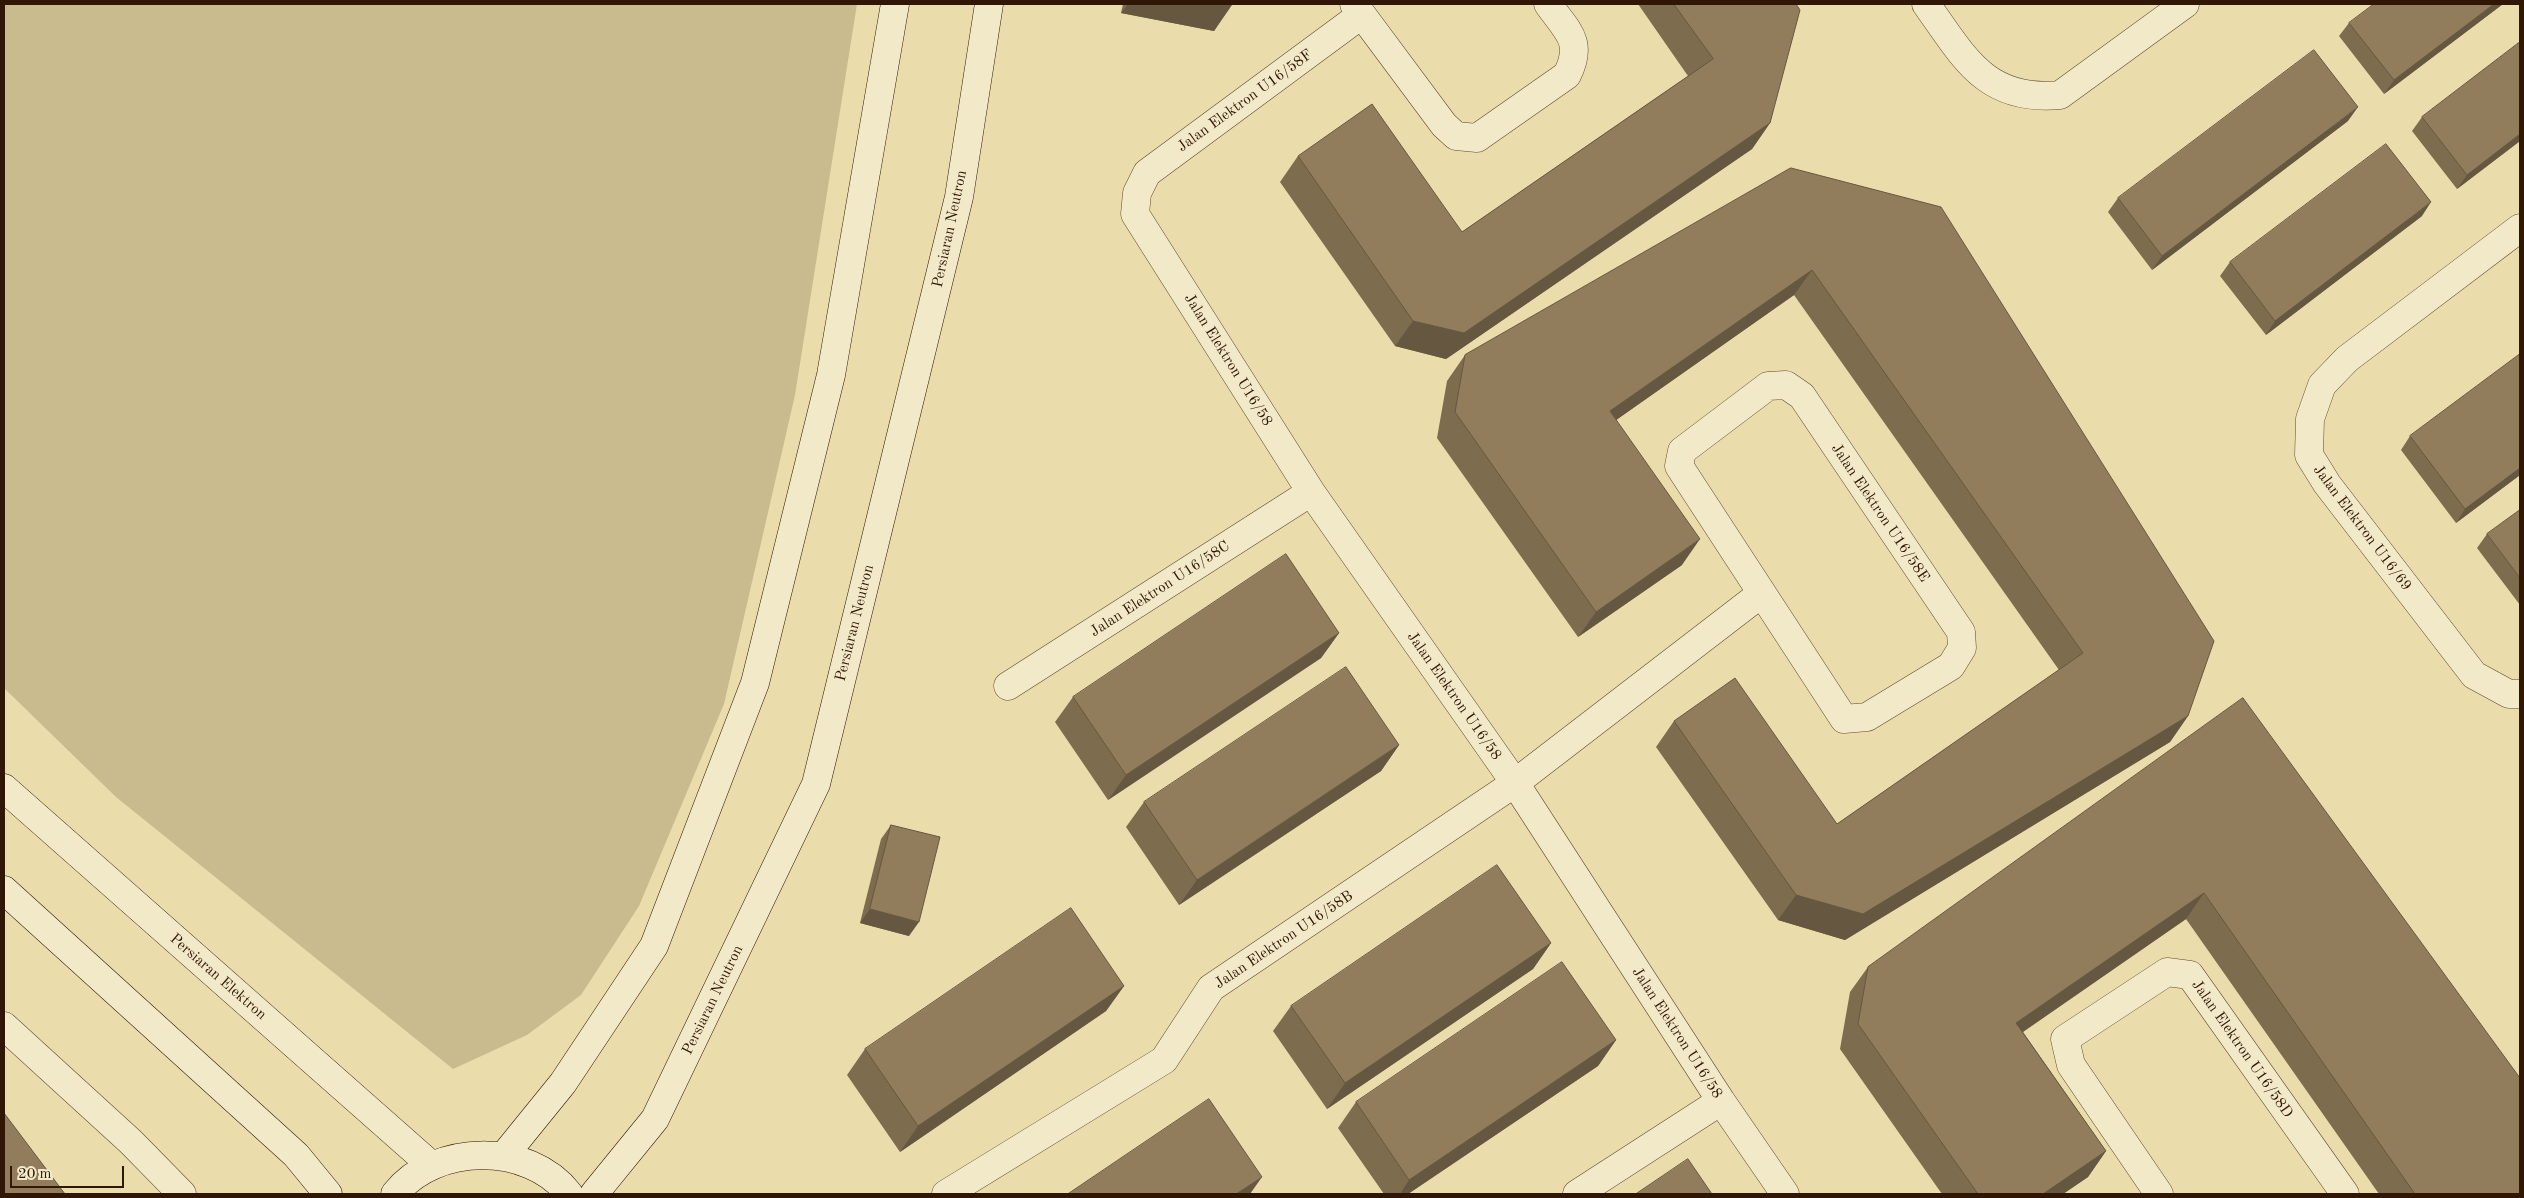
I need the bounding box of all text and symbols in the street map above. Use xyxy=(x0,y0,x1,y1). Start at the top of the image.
street label: Jalan Elektron U16/58F xyxy=(1174,46,1316,156)
street label: Persiaran Neutron xyxy=(929,169,971,289)
street label: Jalan Elektron U16/58 xyxy=(1180,290,1276,430)
street label: Jalan Elektron U16/58E xyxy=(1827,440,1933,586)
street label: Jalan Elektron U16/69 xyxy=(2309,462,2415,594)
street label: Jalan Elektron U16/58C xyxy=(1087,537,1233,641)
street label: Persiaran Neutron xyxy=(832,563,878,683)
street label: Jalan Elektron U16/58 xyxy=(1403,628,1505,764)
street label: Jalan Elektron U16/58B xyxy=(1211,887,1357,993)
street label: Persiaran Elektron xyxy=(166,930,270,1024)
street label: Persiaran Neutron xyxy=(679,942,747,1058)
street label: Jalan Elektron U16/58 xyxy=(1628,964,1726,1102)
street label: Jalan Elektron U16/58D xyxy=(2187,976,2297,1122)
scale bar xyxy=(12,1156,126,1188)
text: 20 m xyxy=(18,1167,52,1182)

